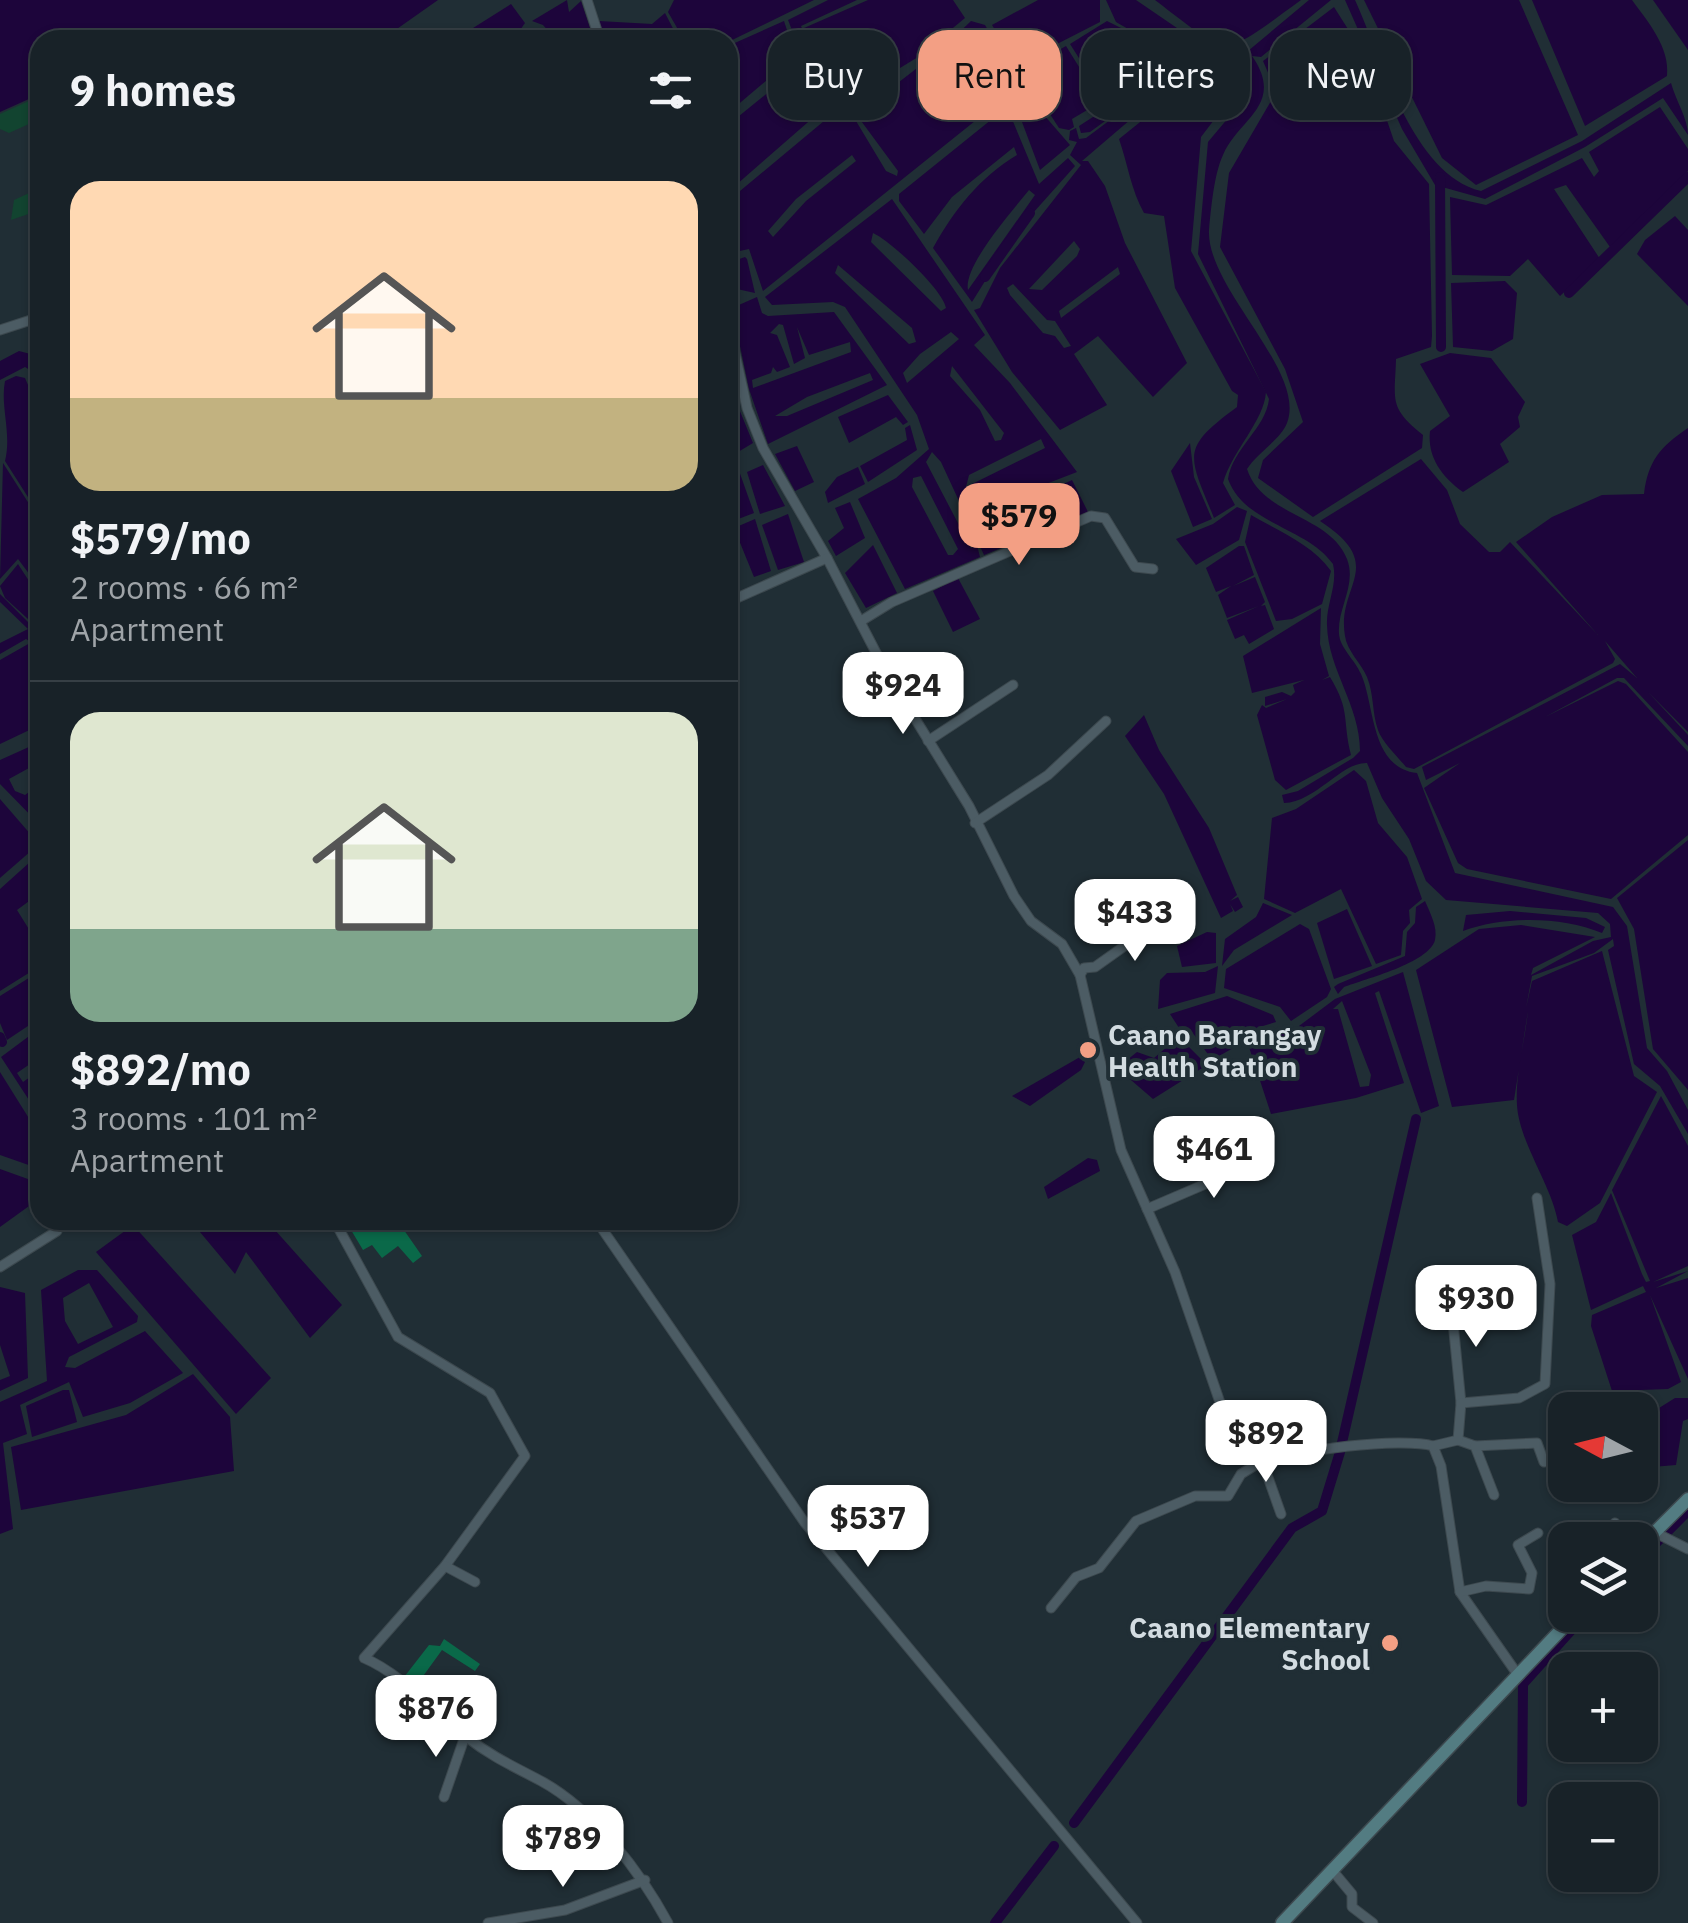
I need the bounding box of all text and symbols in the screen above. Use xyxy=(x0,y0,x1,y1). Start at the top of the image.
chip: Buy xyxy=(768,30,898,120)
chip: Rent xyxy=(918,30,1061,120)
chip: Filters xyxy=(1081,30,1250,120)
chip: New xyxy=(1270,30,1411,120)
text: 9 homes xyxy=(70,63,236,118)
icon: filters xyxy=(643,63,698,118)
icon: home xyxy=(294,246,474,426)
pin: $579 xyxy=(960,483,1078,568)
text: $579 xyxy=(981,494,1057,536)
text: $579/mo xyxy=(70,511,251,566)
text: 2 rooms · 66 m² xyxy=(70,566,298,608)
text: Apartment xyxy=(70,608,224,650)
pin: $924 xyxy=(844,652,962,737)
text: $924 xyxy=(865,663,941,705)
icon: home xyxy=(294,777,474,957)
pin: $433 xyxy=(1076,879,1194,964)
text: $433 xyxy=(1097,890,1173,932)
place label: Caano Barangay Health Station xyxy=(1108,1016,1321,1085)
marker: Caano Barangay Health Station xyxy=(1077,1039,1099,1061)
text: $892/mo xyxy=(70,1042,251,1097)
text: 3 rooms · 101 m² xyxy=(70,1097,317,1139)
pin: $461 xyxy=(1155,1116,1273,1201)
text: $461 xyxy=(1176,1127,1252,1169)
text: Apartment xyxy=(70,1139,224,1181)
pin: $930 xyxy=(1417,1265,1535,1350)
text: $930 xyxy=(1438,1276,1514,1318)
north arrow xyxy=(1548,1392,1658,1502)
map controls xyxy=(1548,1392,1658,1892)
pin: $892 xyxy=(1207,1400,1325,1485)
text: $892 xyxy=(1228,1411,1304,1453)
pin: $537 xyxy=(809,1485,927,1570)
text: $537 xyxy=(830,1496,906,1538)
button: layers xyxy=(1548,1522,1658,1632)
place label: Caano Elementary School xyxy=(1129,1609,1370,1678)
marker: Caano Elementary School xyxy=(1379,1632,1401,1654)
button: + xyxy=(1548,1652,1658,1762)
pin: $876 xyxy=(377,1675,495,1760)
text: $876 xyxy=(398,1686,474,1728)
button: − xyxy=(1548,1782,1658,1892)
pin: $789 xyxy=(504,1805,622,1890)
text: $789 xyxy=(525,1816,601,1858)

